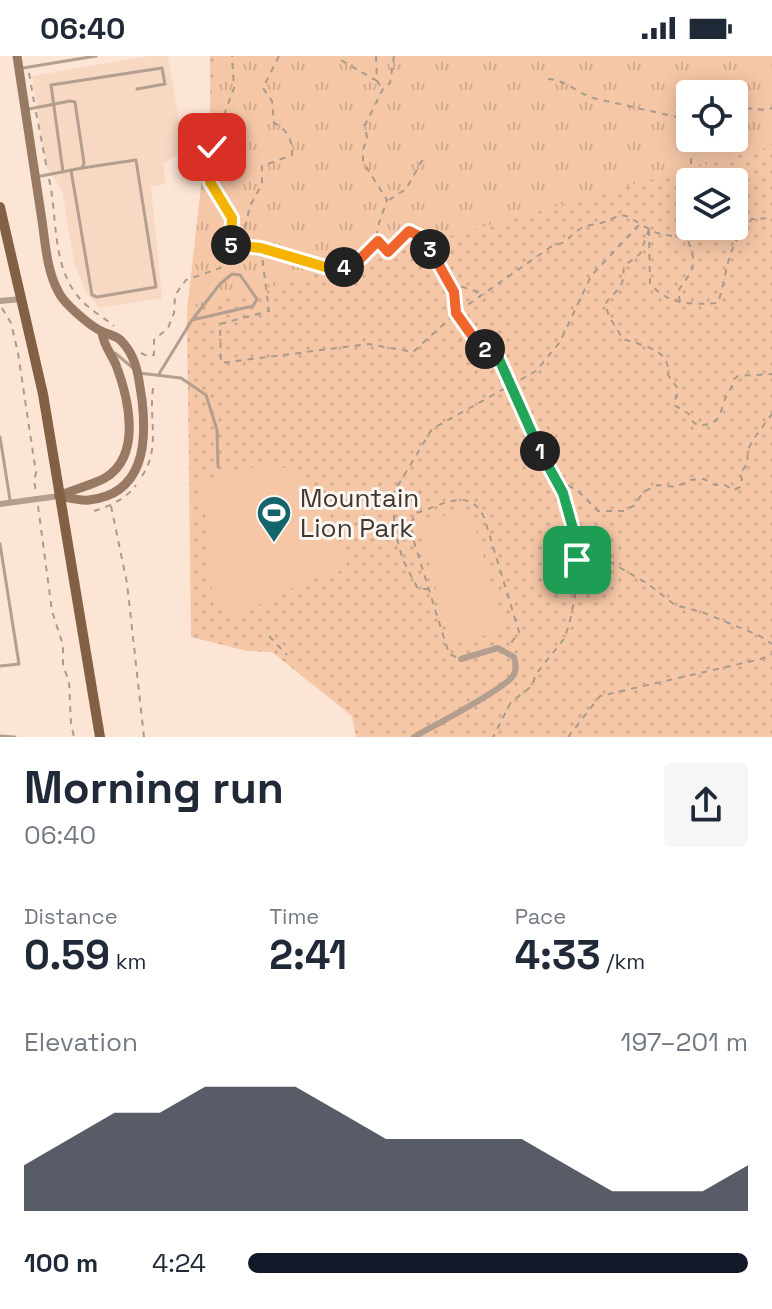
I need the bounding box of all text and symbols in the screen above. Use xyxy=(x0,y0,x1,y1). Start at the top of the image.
text: 06:40 xyxy=(40,9,125,48)
map controls xyxy=(676,80,748,240)
button: locate xyxy=(676,80,748,152)
pin xyxy=(178,113,246,181)
icon: check xyxy=(190,125,234,169)
button: layers xyxy=(676,168,748,240)
pin: 5 xyxy=(211,225,251,265)
pin: 3 xyxy=(410,229,450,269)
text: 5 xyxy=(224,231,238,259)
text: 3 xyxy=(423,235,437,263)
pin: 4 xyxy=(324,247,364,287)
text: 4 xyxy=(337,253,351,281)
pin: 2 xyxy=(465,329,505,369)
text: 2 xyxy=(478,335,492,363)
pin: 1 xyxy=(520,431,560,471)
text: 1 xyxy=(535,437,545,465)
place label: Mountain Lion Park xyxy=(300,481,419,545)
sports icon: Mountain Lion Park xyxy=(255,494,293,544)
pin xyxy=(543,526,611,594)
icon: arrive xyxy=(555,538,599,582)
text: Morning run xyxy=(24,760,284,816)
button: share xyxy=(664,763,748,847)
text: 06:40 xyxy=(24,818,96,852)
text: Distance xyxy=(24,902,118,930)
text: Time xyxy=(269,902,319,930)
text: Pace xyxy=(515,902,566,930)
text: 0.59 xyxy=(24,930,110,981)
text: 2:41 xyxy=(269,930,347,981)
text: 4:33 xyxy=(515,930,601,981)
text: km xyxy=(110,947,147,975)
text: /km xyxy=(601,947,645,975)
text: Elevation xyxy=(24,1025,138,1059)
text: 197–201 m xyxy=(621,1025,748,1059)
text: 100 m xyxy=(24,1246,98,1280)
text: 4:24 xyxy=(152,1246,206,1280)

